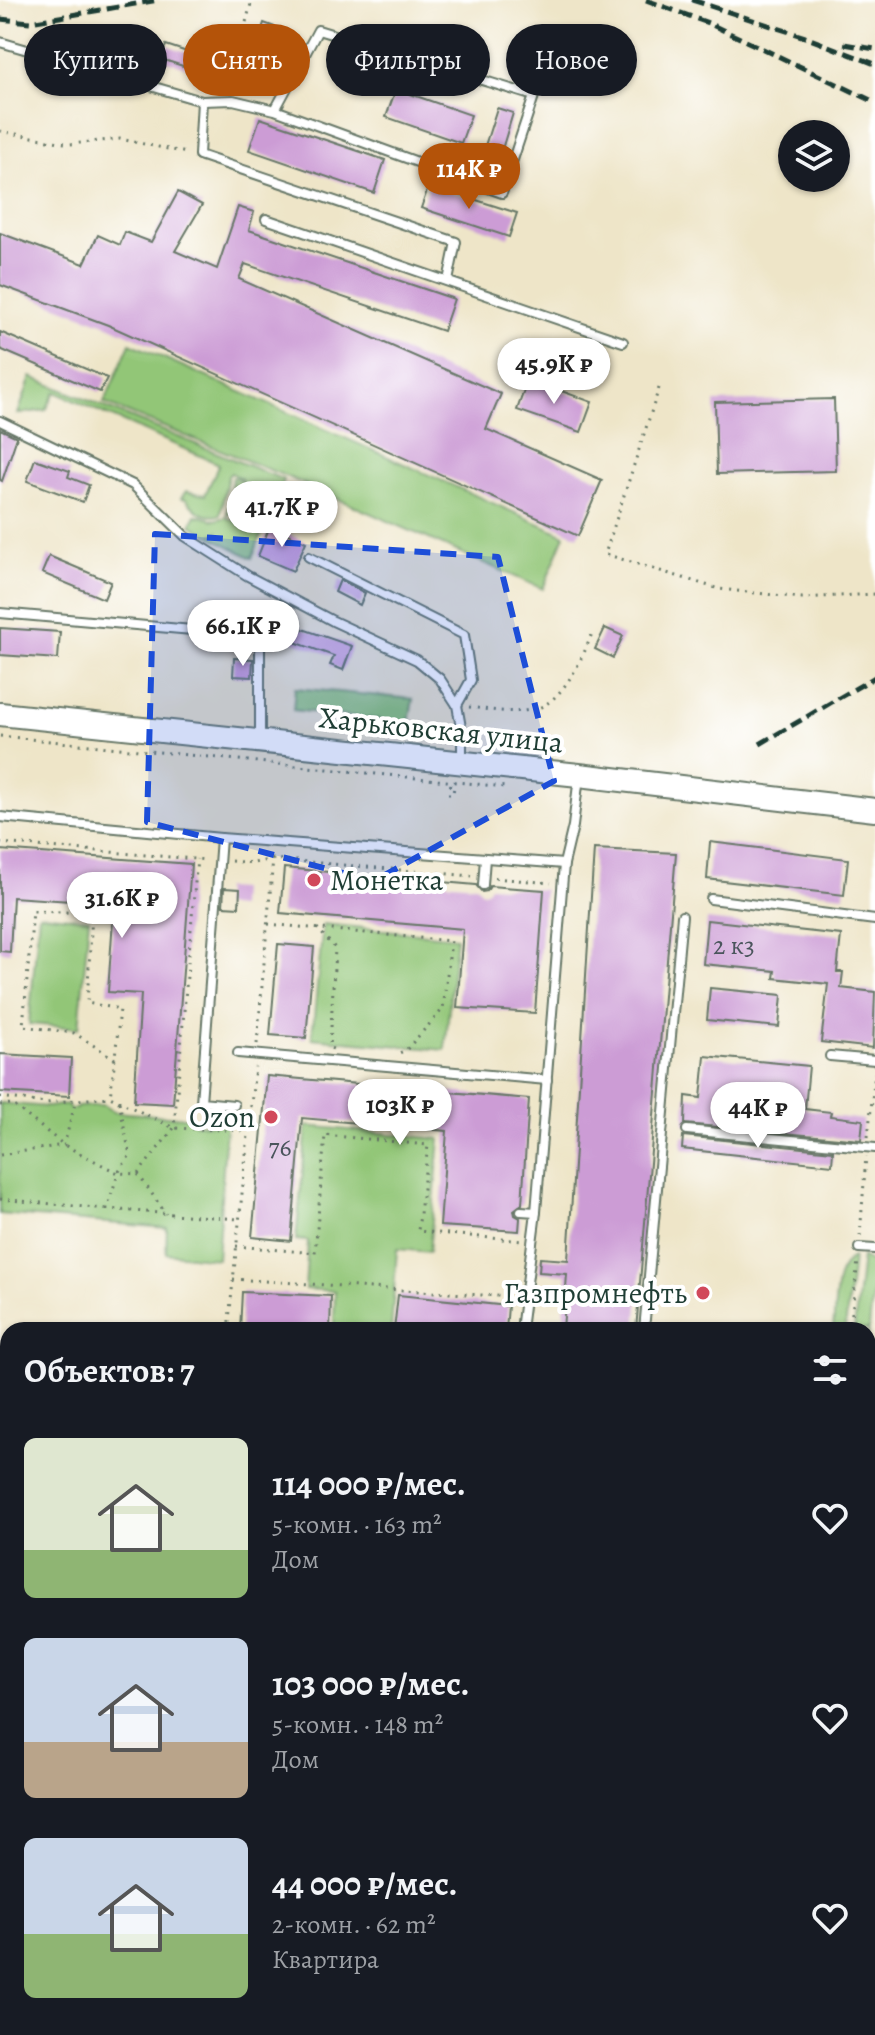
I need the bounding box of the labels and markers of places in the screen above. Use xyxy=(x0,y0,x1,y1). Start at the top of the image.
pin: 114K ₽ xyxy=(404,143,534,211)
pin: 45.9K ₽ xyxy=(480,338,628,406)
pin: 41.7K ₽ xyxy=(208,481,356,549)
pin: 66.1K ₽ xyxy=(169,600,317,668)
place label: Монетка xyxy=(330,860,443,900)
marker: Монетка xyxy=(305,871,323,889)
pin: 31.6K ₽ xyxy=(48,872,196,940)
pin: 103K ₽ xyxy=(335,1079,465,1147)
pin: 44K ₽ xyxy=(702,1082,814,1150)
place label: Ozon xyxy=(189,1097,255,1137)
marker: Ozon xyxy=(262,1108,280,1126)
place label: Газпромнефть xyxy=(503,1273,687,1313)
marker: Газпромнефть xyxy=(694,1284,712,1302)

